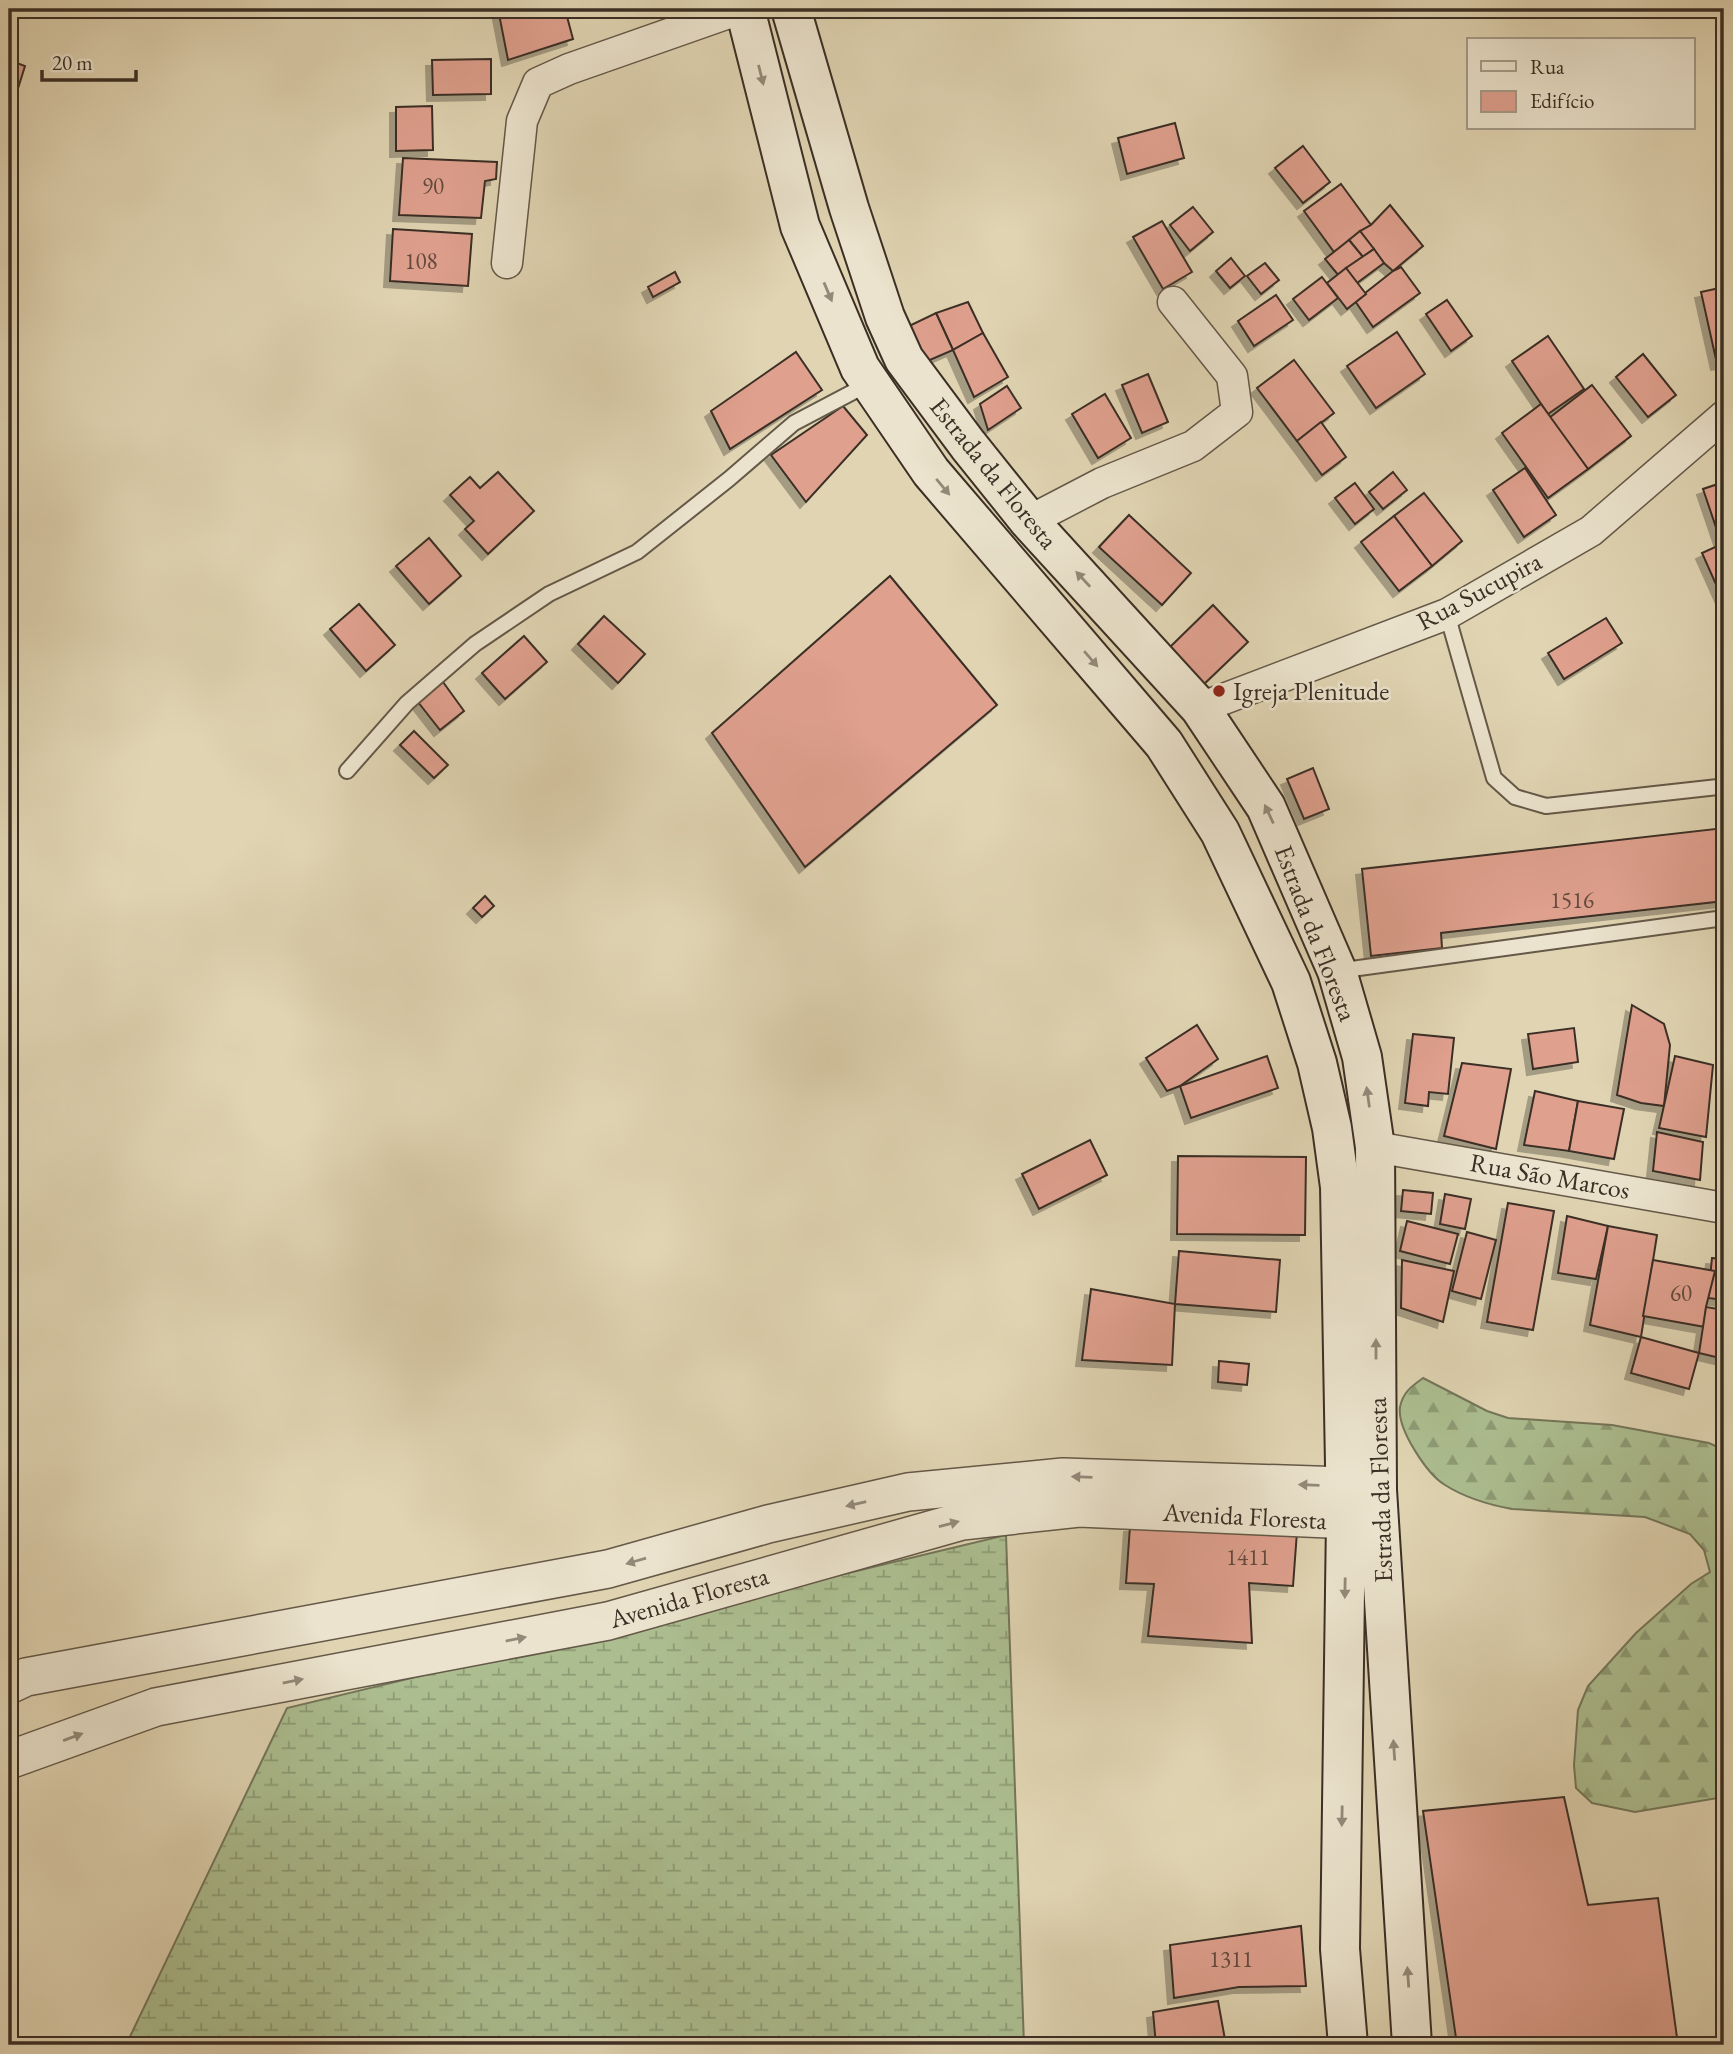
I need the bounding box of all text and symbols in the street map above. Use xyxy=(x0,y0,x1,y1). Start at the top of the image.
scale bar xyxy=(42,38,136,82)
legend xyxy=(1467,38,1694,130)
text: 20 m xyxy=(52,49,93,76)
text: Rua xyxy=(1530,53,1565,80)
one-way arrow xyxy=(756,64,767,86)
text: Edifício xyxy=(1530,87,1594,114)
house number: 90 xyxy=(422,171,444,201)
house number: 108 xyxy=(404,246,438,276)
one-way arrow xyxy=(822,282,834,302)
street label: Estrada da Floresta xyxy=(922,390,1066,556)
one-way arrow xyxy=(935,478,950,495)
street label: Rua Sucupira xyxy=(1411,544,1548,638)
one-way arrow xyxy=(1075,570,1091,588)
one-way arrow xyxy=(1083,650,1099,667)
place label: Igreja Plenitude xyxy=(1233,674,1389,708)
marker: Igreja Plenitude xyxy=(1211,683,1227,699)
one-way arrow xyxy=(1263,804,1275,824)
street label: Estrada da Floresta xyxy=(1267,840,1365,1026)
house number: 1516 xyxy=(1550,885,1594,915)
one-way arrow xyxy=(1362,1086,1373,1108)
street label: Rua São Marcos xyxy=(1467,1145,1633,1207)
house number: 60 xyxy=(1670,1278,1692,1308)
one-way arrow xyxy=(1370,1337,1382,1359)
street label: Estrada da Floresta xyxy=(1360,1396,1400,1584)
one-way arrow xyxy=(1071,1472,1093,1483)
one-way arrow xyxy=(1298,1480,1320,1491)
street label: Avenida Floresta xyxy=(1161,1495,1328,1537)
one-way arrow xyxy=(845,1499,867,1510)
one-way arrow xyxy=(939,1519,960,1529)
house number: 1411 xyxy=(1226,1542,1270,1572)
one-way arrow xyxy=(626,1557,647,1567)
street label: Avenida Floresta xyxy=(604,1558,773,1636)
one-way arrow xyxy=(1340,1578,1351,1600)
one-way arrow xyxy=(505,1633,527,1644)
one-way arrow xyxy=(282,1676,304,1687)
one-way arrow xyxy=(63,1731,84,1742)
one-way arrow xyxy=(1388,1739,1399,1761)
one-way arrow xyxy=(1336,1805,1348,1827)
house number: 1311 xyxy=(1209,1944,1253,1974)
one-way arrow xyxy=(1402,1966,1413,1988)

